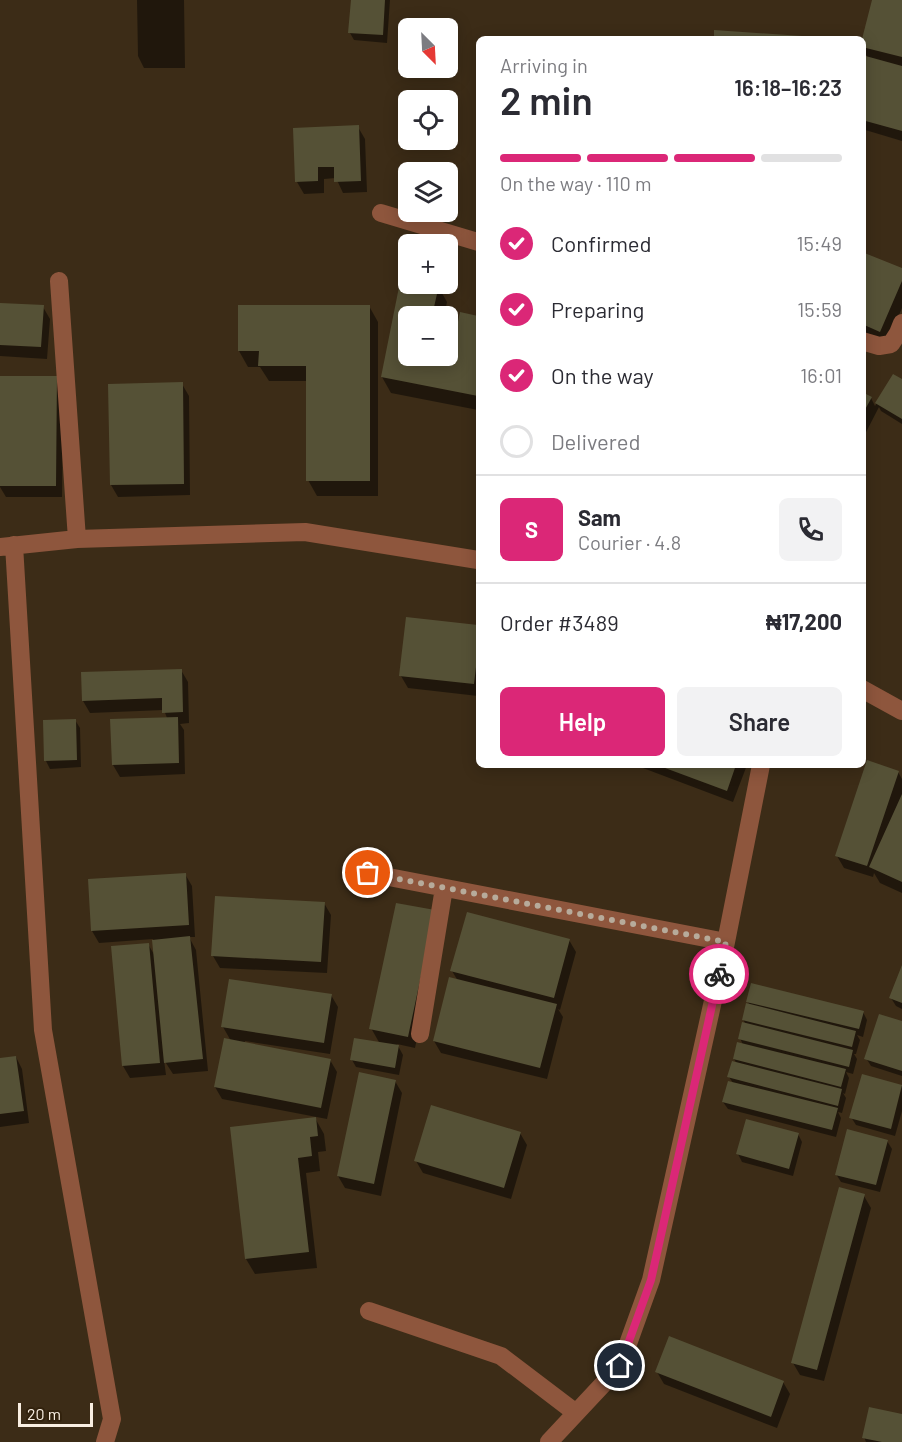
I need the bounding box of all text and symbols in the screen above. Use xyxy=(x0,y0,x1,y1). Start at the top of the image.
north arrow xyxy=(398,18,458,78)
map controls xyxy=(398,18,458,366)
text: Arriving in xyxy=(500,53,588,77)
text: 16:18–16:23 xyxy=(734,74,842,100)
text: 2 min xyxy=(500,76,593,123)
button: locate xyxy=(398,90,458,150)
button: layers xyxy=(398,162,458,222)
text: On the way · 110 m xyxy=(500,171,651,195)
icon: check xyxy=(500,227,533,260)
text: Confirmed xyxy=(551,230,651,256)
text: 15:49 xyxy=(797,231,842,255)
button: + xyxy=(398,234,458,294)
icon: check xyxy=(500,293,533,326)
text: Preparing xyxy=(551,296,644,322)
text: 15:59 xyxy=(797,297,842,321)
button: − xyxy=(398,306,458,366)
icon: check xyxy=(500,359,533,392)
text: On the way xyxy=(551,362,654,388)
text: 16:01 xyxy=(800,363,842,387)
text: Delivered xyxy=(551,428,640,454)
button: phone xyxy=(779,498,842,561)
text: Sam xyxy=(578,504,621,530)
text: S xyxy=(525,516,538,542)
text: Courier · 4.8 xyxy=(578,530,681,554)
text: ₦17,200 xyxy=(766,608,842,634)
text: Order #3489 xyxy=(500,609,619,635)
button: Help xyxy=(500,687,665,756)
button: Share xyxy=(677,687,842,756)
pin xyxy=(342,847,393,898)
icon: bag xyxy=(351,856,384,889)
courier xyxy=(689,944,749,1004)
icon: bike xyxy=(703,958,736,991)
pin xyxy=(594,1340,645,1391)
icon: home xyxy=(603,1349,636,1382)
scale bar xyxy=(18,1400,93,1428)
text: 20 m xyxy=(27,1404,61,1423)

